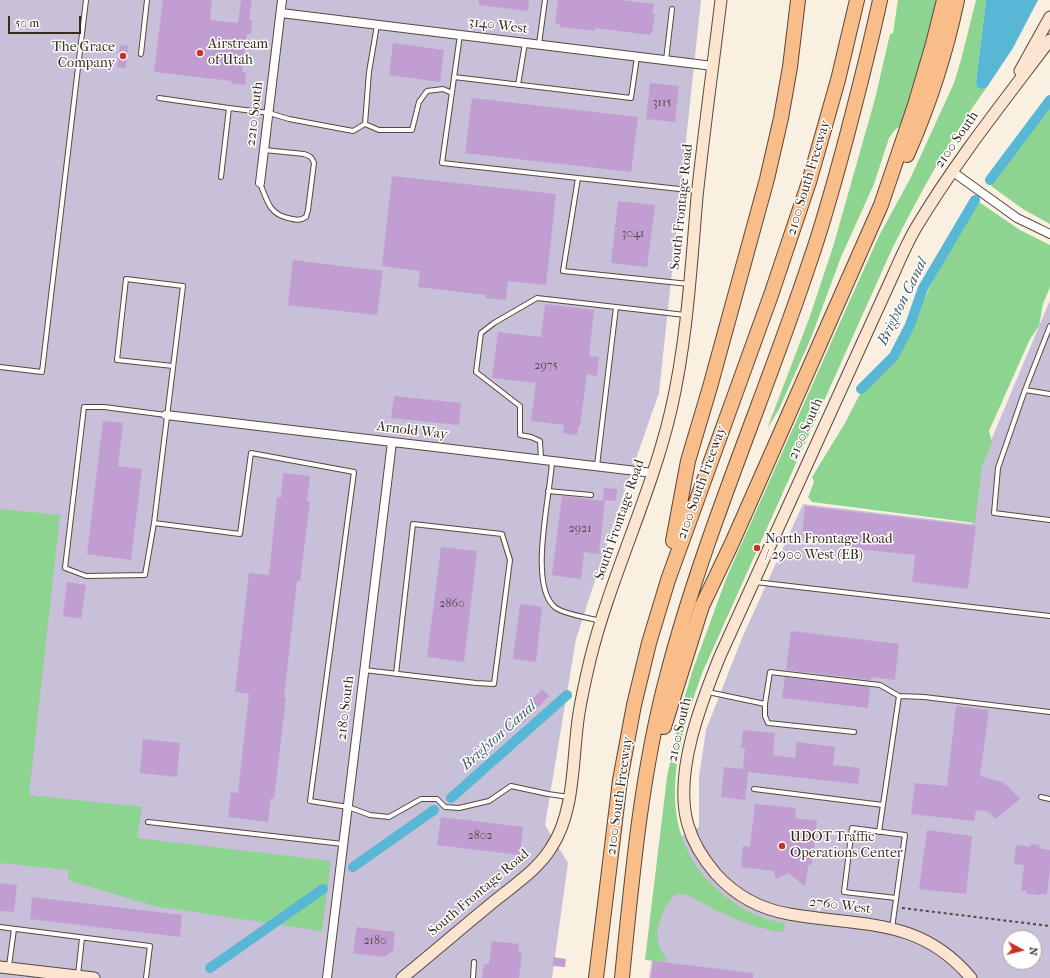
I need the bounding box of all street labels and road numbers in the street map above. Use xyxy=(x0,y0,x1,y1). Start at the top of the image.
street label: 3140 West xyxy=(467,14,529,38)
street label: 2210 South xyxy=(243,81,267,147)
street label: 2100 South xyxy=(931,108,983,172)
street label: 2100 South Freeway xyxy=(783,118,835,238)
street label: South Frontage Road xyxy=(667,143,697,271)
street label: 2100 South xyxy=(785,396,827,462)
street label: Arnold Way xyxy=(376,418,448,444)
street label: 2100 South Freeway xyxy=(674,424,730,542)
street label: South Frontage Road xyxy=(591,458,649,582)
street label: 2180 South xyxy=(334,675,358,741)
street label: 2100 South xyxy=(664,696,696,764)
street label: 2100 South Freeway xyxy=(603,736,637,856)
street label: South Frontage Road xyxy=(425,846,533,940)
street label: 2760 West xyxy=(808,894,872,918)

